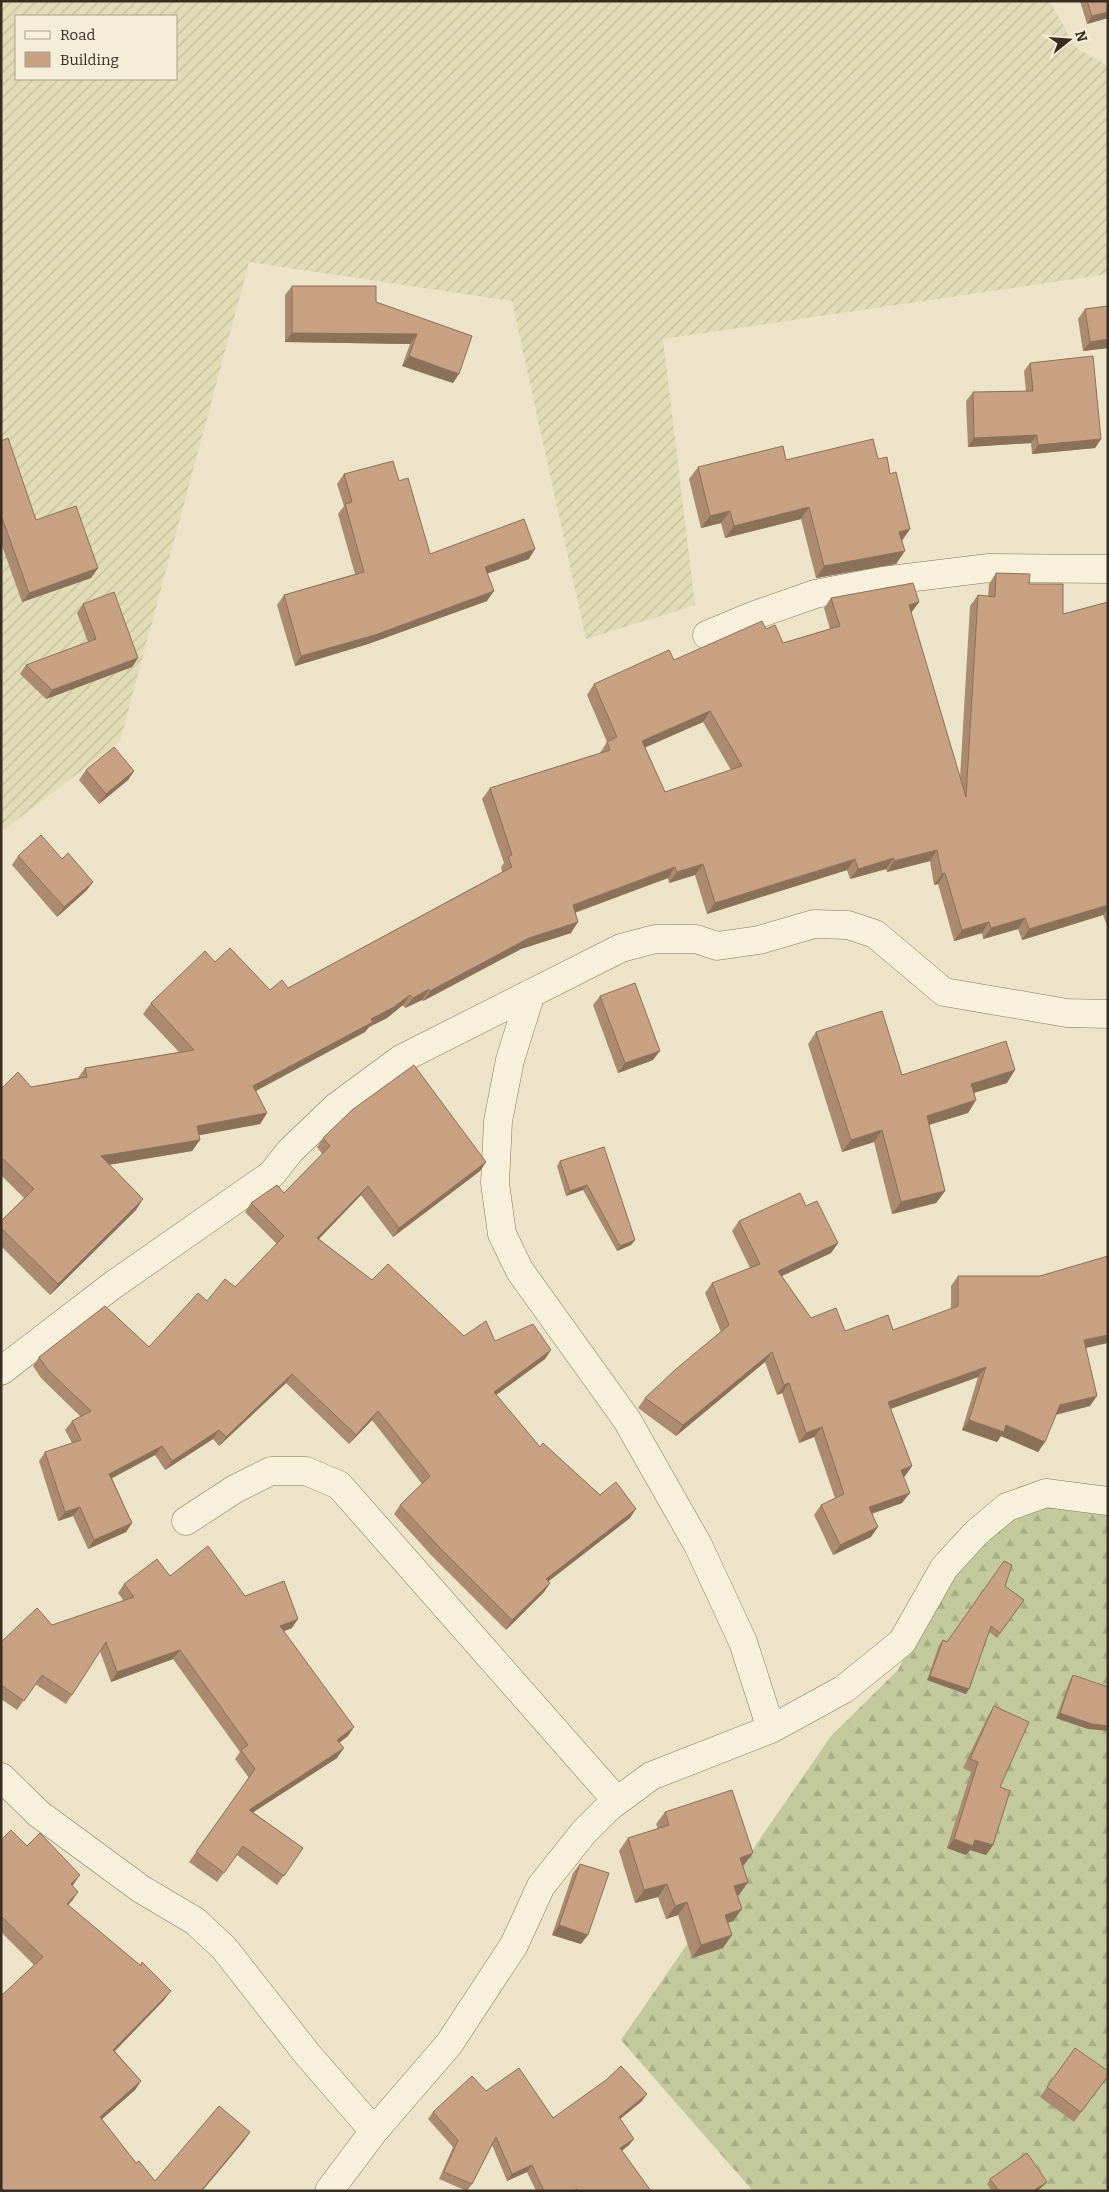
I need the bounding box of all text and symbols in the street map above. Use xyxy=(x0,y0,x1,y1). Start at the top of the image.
legend xyxy=(15,15,178,80)
north arrow xyxy=(1044,15,1094,65)
text: Road xyxy=(60,26,95,44)
text: N xyxy=(1071,29,1091,44)
text: Building xyxy=(60,51,119,69)

